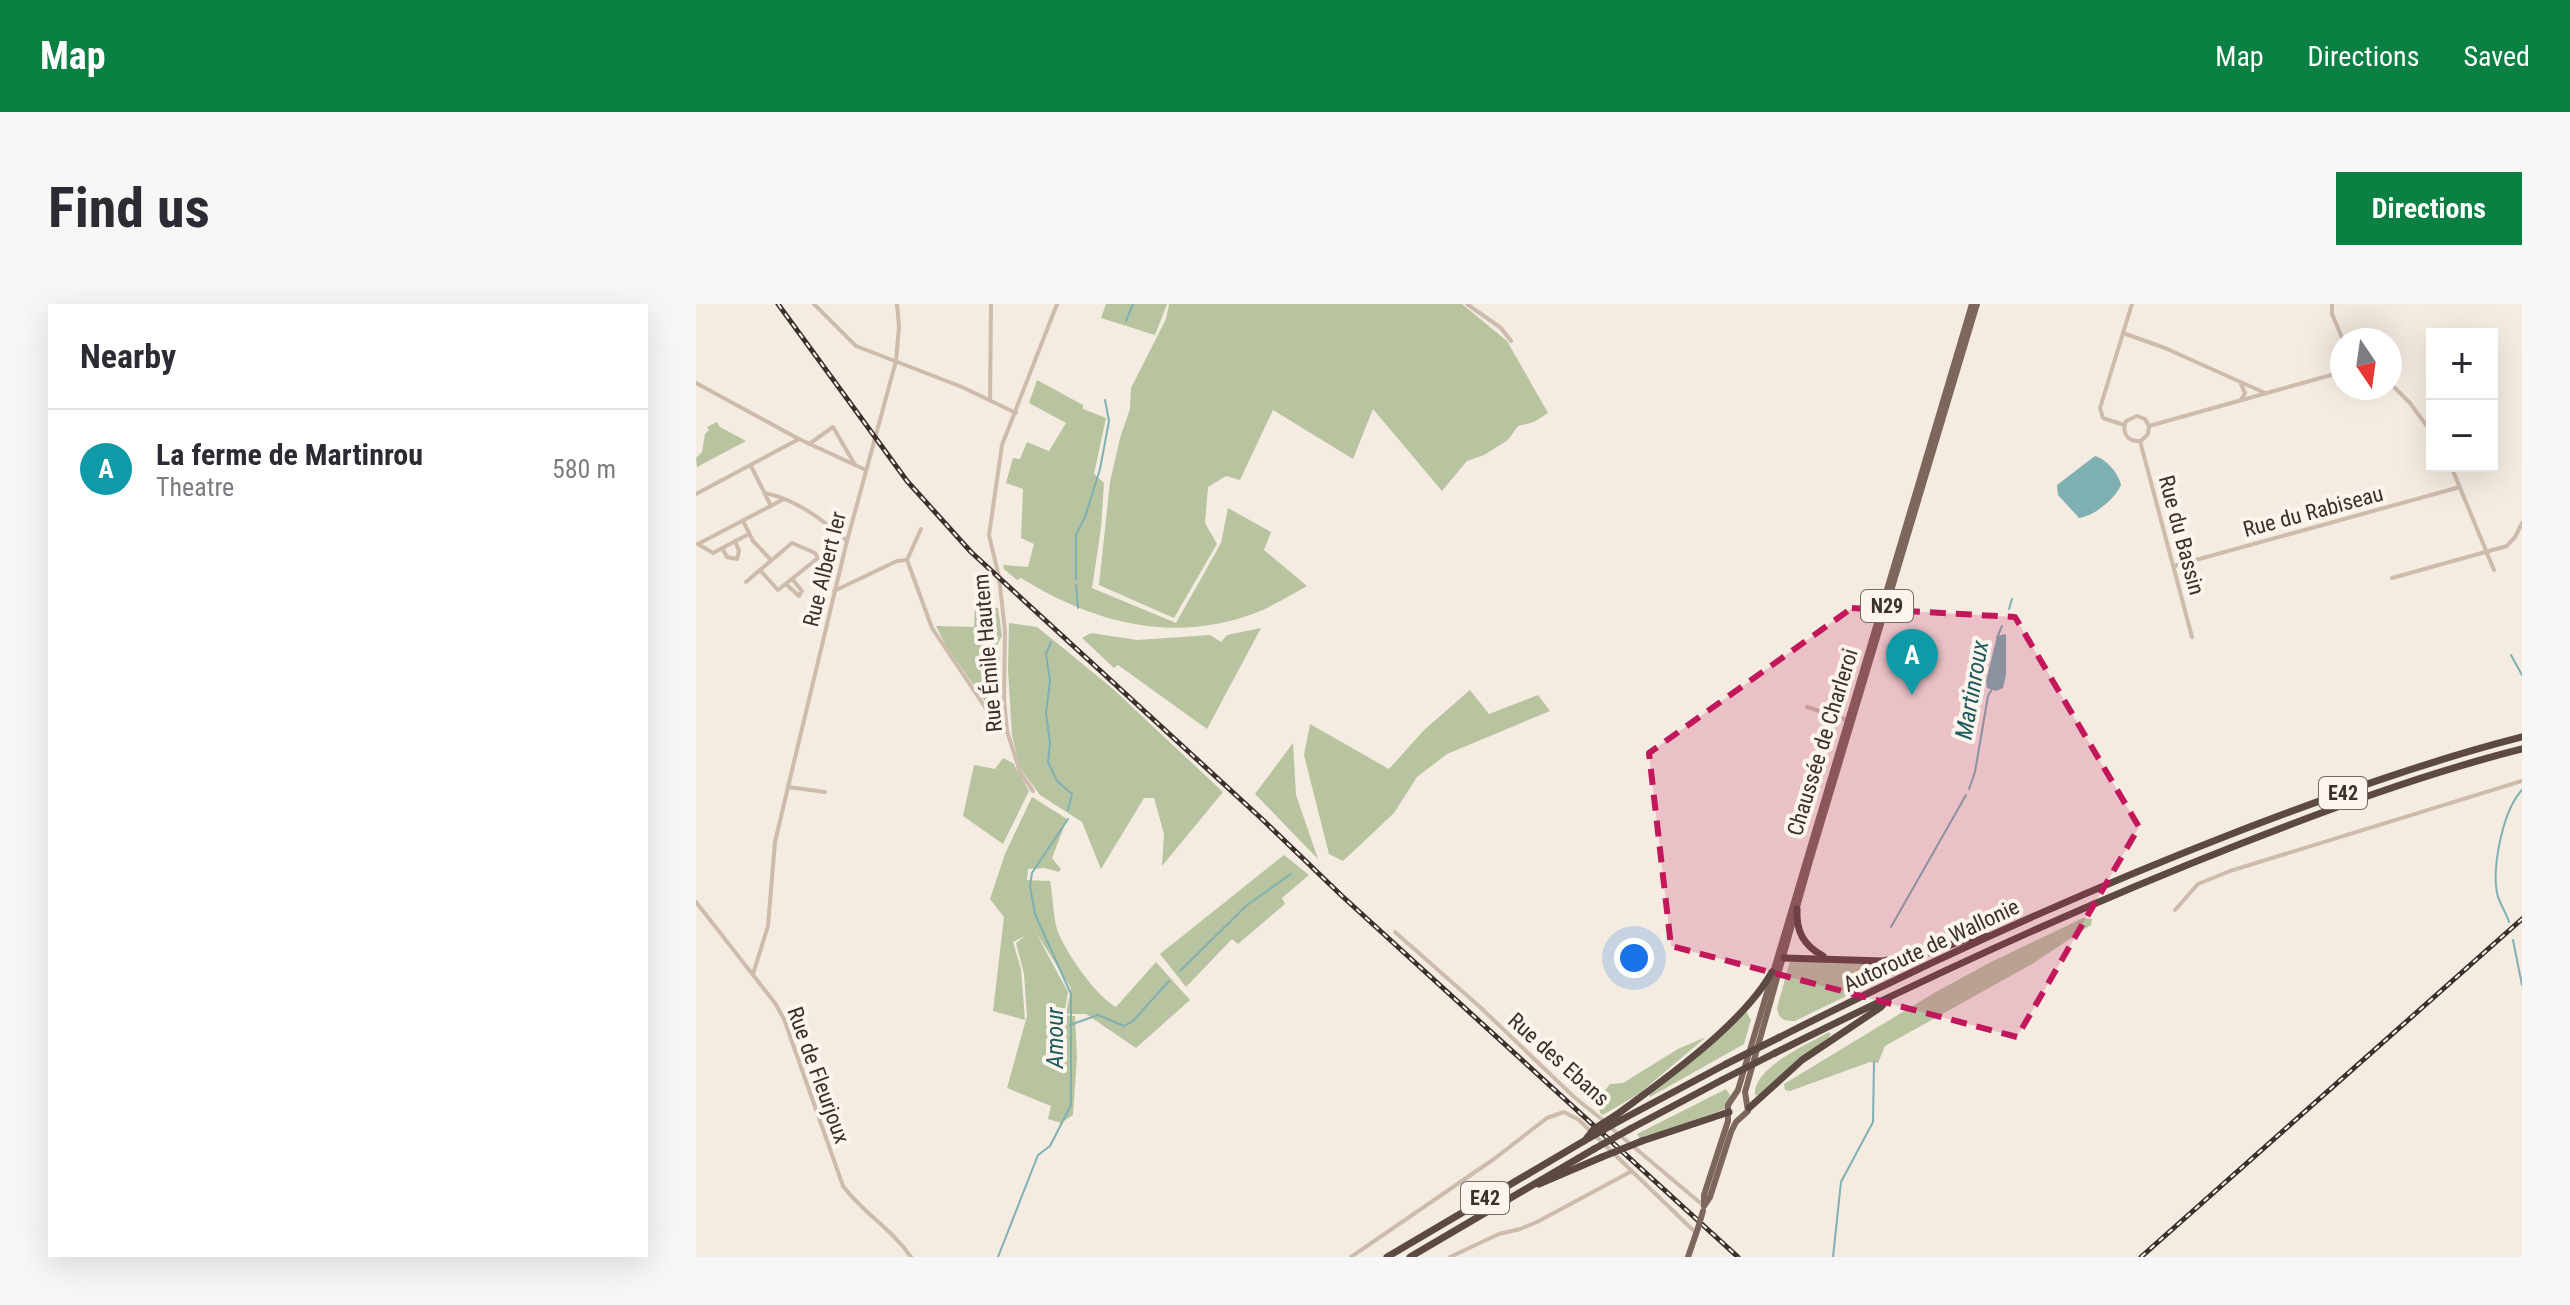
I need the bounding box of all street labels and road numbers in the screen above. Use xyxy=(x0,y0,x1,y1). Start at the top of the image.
street label: Rue du Bassin xyxy=(2154,473,2209,598)
street label: Rue du Rabiseau xyxy=(2240,481,2386,542)
street label: Rue Albert Ier xyxy=(798,509,851,629)
street label: Rue Émile Hautem xyxy=(968,573,1007,733)
road number: N29 xyxy=(1861,590,1913,622)
street label: Chaussée de Charleroi xyxy=(1782,645,1863,839)
road number: E42 xyxy=(2319,777,2367,809)
street label: Autoroute de Wallonie xyxy=(1839,894,2023,997)
street label: Rue de Fleurjoux xyxy=(782,1003,855,1147)
street label: Rue des Ebans xyxy=(1503,1008,1614,1111)
road number: E42 xyxy=(1461,1182,1509,1214)

